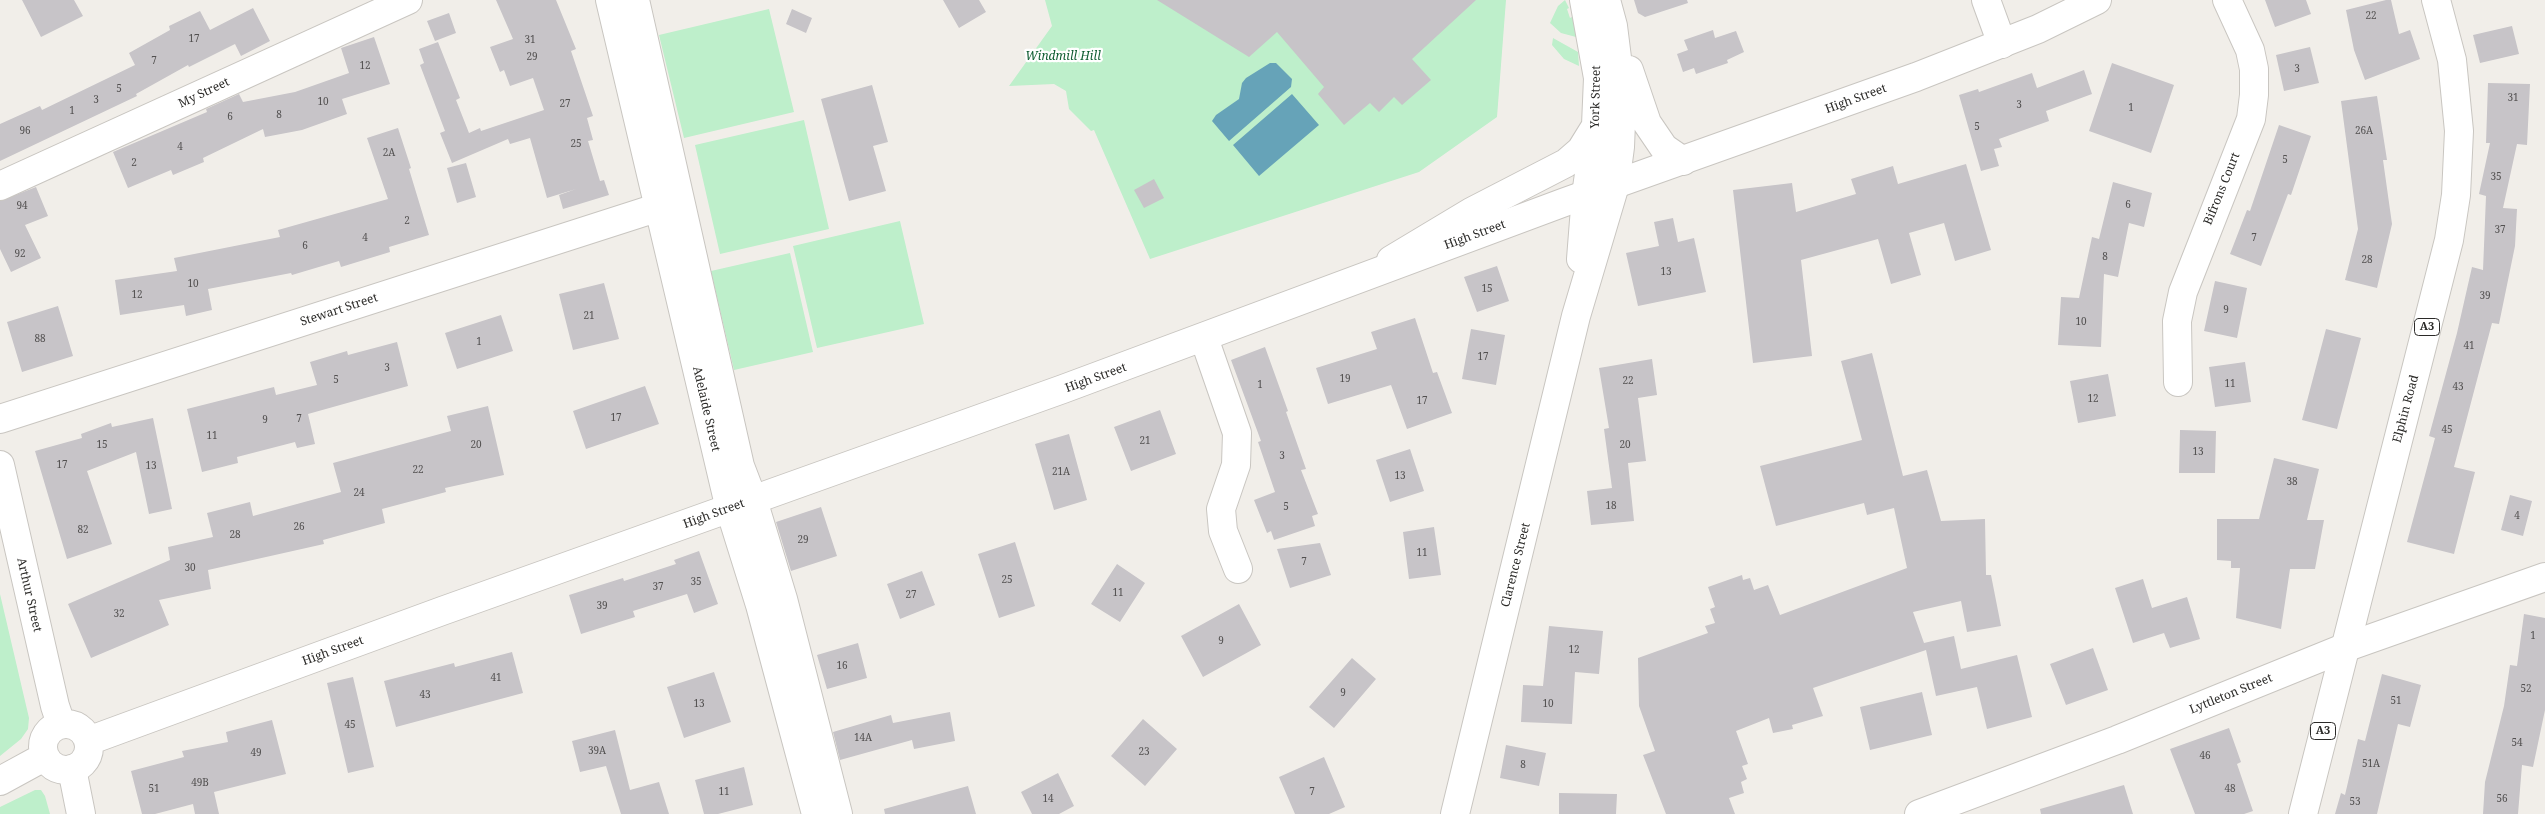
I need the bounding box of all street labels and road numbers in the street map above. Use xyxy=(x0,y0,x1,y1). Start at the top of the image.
street label: York Street xyxy=(1588,65,1604,129)
street label: My Street xyxy=(176,75,232,111)
street label: High Street xyxy=(1823,81,1889,117)
street label: Bifrons Court xyxy=(2201,151,2243,227)
street label: High Street xyxy=(1442,217,1508,253)
street label: Stewart Street xyxy=(298,291,380,329)
road number: A3 xyxy=(2414,318,2440,336)
street label: High Street xyxy=(1063,360,1129,396)
street label: Adelaide Street xyxy=(689,365,723,453)
street label: Elphin Road xyxy=(2390,373,2422,445)
street label: High Street xyxy=(681,496,747,532)
street label: Clarence Street xyxy=(1499,521,1533,609)
street label: Arthur Street xyxy=(13,556,45,634)
street label: High Street xyxy=(300,633,366,669)
street label: Lyttleton Street xyxy=(2188,671,2274,717)
road number: A3 xyxy=(2310,722,2336,739)

